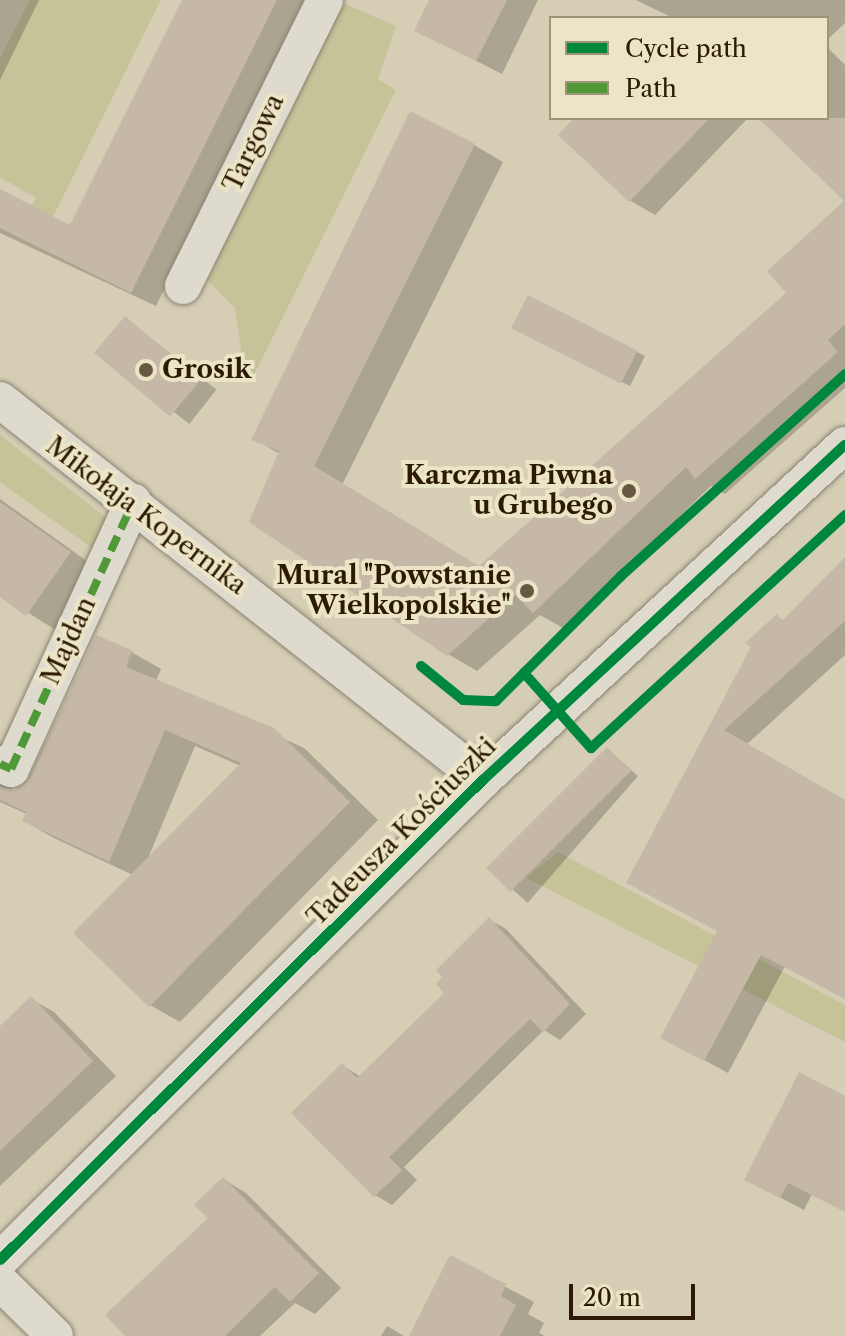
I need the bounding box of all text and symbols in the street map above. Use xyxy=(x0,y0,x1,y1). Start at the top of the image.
legend xyxy=(549,16,829,120)
text: Cycle path xyxy=(625,34,747,63)
text: Path xyxy=(625,74,677,103)
street label: Targowa xyxy=(217,89,291,197)
place label: Grosik xyxy=(162,354,251,386)
marker: Grosik xyxy=(137,361,155,379)
street label: Mikołaja Kopernika xyxy=(40,430,252,602)
place label: Karczma Piwna u Grubego xyxy=(404,460,613,522)
marker: Karczma Piwna u Grubego xyxy=(620,482,638,500)
place label: Mural "Powstanie Wielkopolskie" xyxy=(276,560,511,622)
marker: Mural "Powstanie Wielkopolskie" xyxy=(518,582,536,600)
street label: Majdan xyxy=(35,592,103,690)
street label: Tadeusza Kościuszki xyxy=(301,731,503,933)
scale bar xyxy=(573,1268,699,1318)
text: 20 m xyxy=(583,1283,641,1312)

